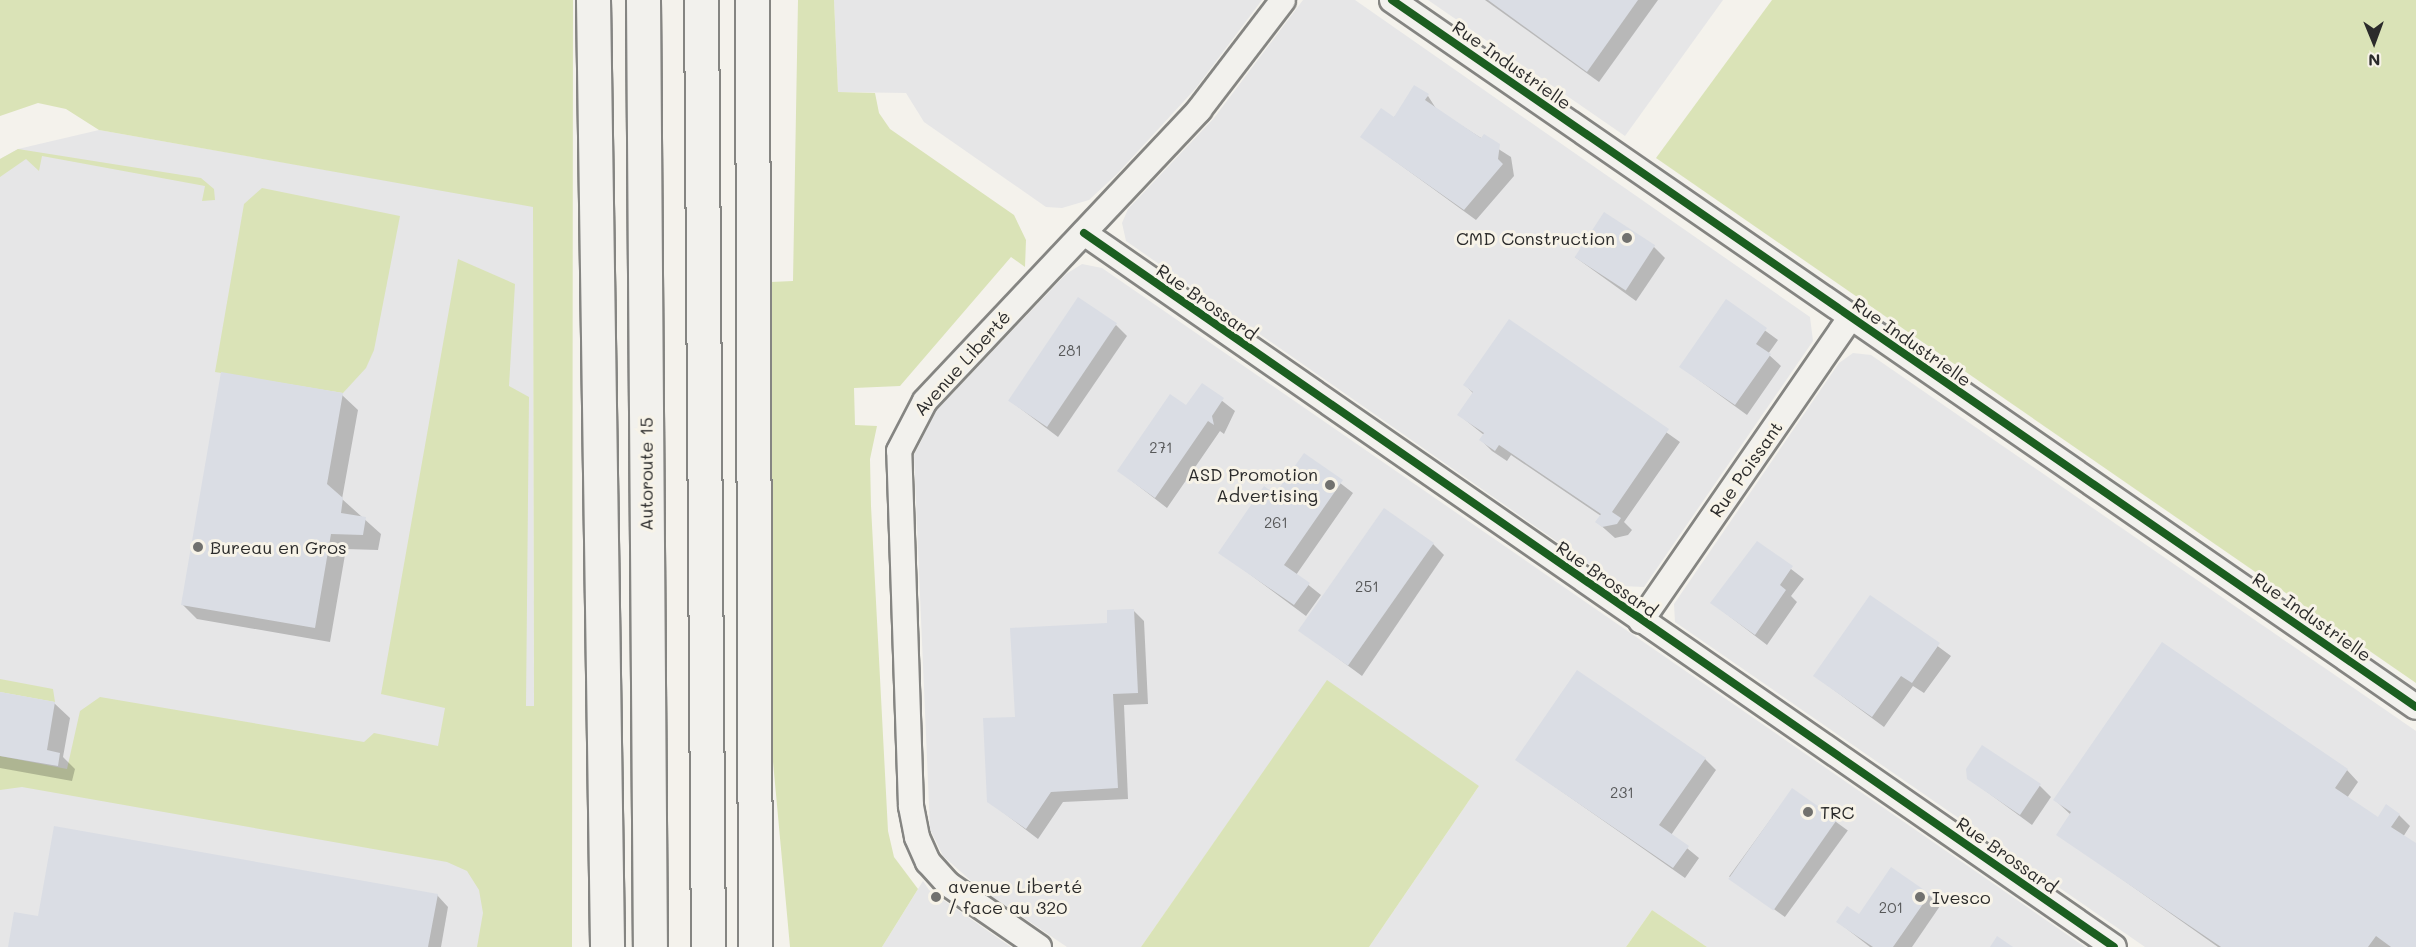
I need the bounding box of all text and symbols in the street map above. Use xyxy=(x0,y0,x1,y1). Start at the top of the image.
north arrow xyxy=(2344,12,2404,72)
street label: Rue Industrielle xyxy=(1448,16,1576,114)
text: N xyxy=(2368,50,2381,71)
place label: CMD Construction xyxy=(1456,227,1615,249)
marker: CMD Construction xyxy=(1620,231,1634,245)
street label: Rue Brossard xyxy=(1152,259,1262,345)
street label: Rue Industrielle xyxy=(1848,293,1976,391)
street label: Avenue Liberté xyxy=(909,306,1015,420)
house number: 281 xyxy=(1058,342,1082,360)
street label: Autoroute 15 xyxy=(635,417,657,531)
street label: Rue Poissant xyxy=(1705,417,1787,521)
house number: 271 xyxy=(1149,439,1173,457)
place label: ASD Promotion Advertising xyxy=(1187,464,1318,506)
marker: ASD Promotion Advertising xyxy=(1323,478,1337,492)
house number: 261 xyxy=(1264,514,1288,532)
place label: Bureau en Gros xyxy=(210,536,347,558)
street label: Rue Brossard xyxy=(1552,536,1662,622)
marker: Bureau en Gros xyxy=(191,540,205,554)
street label: Rue Industrielle xyxy=(2248,568,2376,666)
house number: 251 xyxy=(1355,578,1379,596)
house number: 231 xyxy=(1610,784,1634,802)
place label: TRC xyxy=(1820,801,1854,823)
marker: TRC xyxy=(1801,805,1815,819)
street label: Rue Brossard xyxy=(1952,812,2062,898)
place label: avenue Liberté / face au 320 xyxy=(948,876,1082,918)
place label: Ivesco xyxy=(1932,886,1991,908)
marker: avenue Liberté / face au 320 xyxy=(929,890,943,904)
marker: Ivesco xyxy=(1913,890,1927,904)
house number: 201 xyxy=(1879,899,1903,917)

